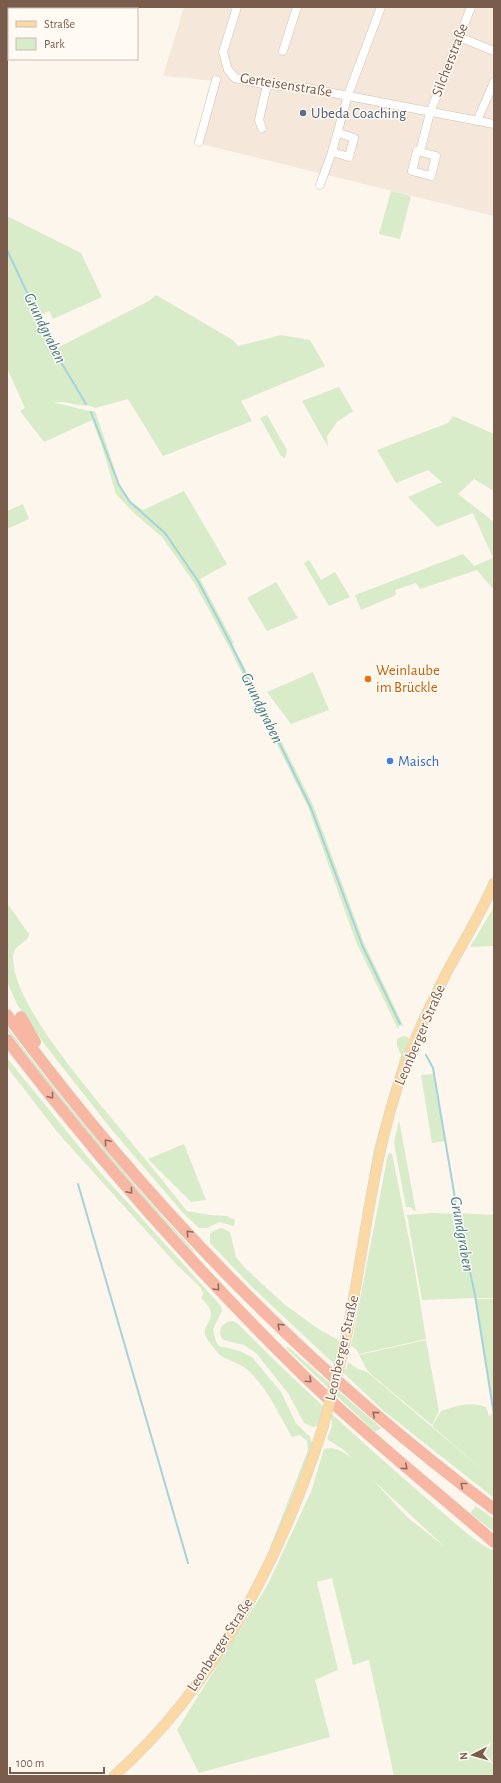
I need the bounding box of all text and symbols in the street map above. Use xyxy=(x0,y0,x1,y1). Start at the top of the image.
legend xyxy=(8,8,138,60)
text: Straße xyxy=(44,18,75,30)
street label: Silcherstraße xyxy=(429,21,471,99)
text: Park xyxy=(44,38,65,50)
street label: Gerteisenstraße xyxy=(239,70,333,100)
place label: Ubeda Coaching xyxy=(311,106,407,121)
marker: Ubeda Coaching xyxy=(298,108,308,118)
water label: Grundgraben xyxy=(21,290,69,366)
place label: Weinlaube im Brückle xyxy=(376,663,440,695)
water label: Grundgraben xyxy=(238,670,286,746)
marker: Weinlaube im Brückle xyxy=(363,674,373,684)
place label: Maisch xyxy=(398,754,439,769)
marker: Maisch xyxy=(385,756,395,766)
street label: Leonberger Straße xyxy=(392,982,448,1087)
one-way arrow xyxy=(46,1092,53,1099)
one-way arrow xyxy=(104,1139,112,1147)
one-way arrow xyxy=(125,1187,132,1194)
water label: Grundgraben xyxy=(448,1195,476,1273)
one-way arrow xyxy=(186,1230,194,1238)
one-way arrow xyxy=(212,1283,219,1291)
street label: Leonberger Straße xyxy=(323,1294,361,1402)
one-way arrow xyxy=(277,1324,284,1331)
one-way arrow xyxy=(304,1375,311,1382)
one-way arrow xyxy=(373,1411,380,1418)
one-way arrow xyxy=(400,1463,407,1470)
one-way arrow xyxy=(460,1483,467,1490)
street label: Leonberger Straße xyxy=(184,1596,256,1694)
north arrow xyxy=(453,1735,493,1775)
scale bar xyxy=(10,1749,104,1775)
text: N xyxy=(458,1752,469,1760)
text: 100 m xyxy=(16,1757,44,1769)

